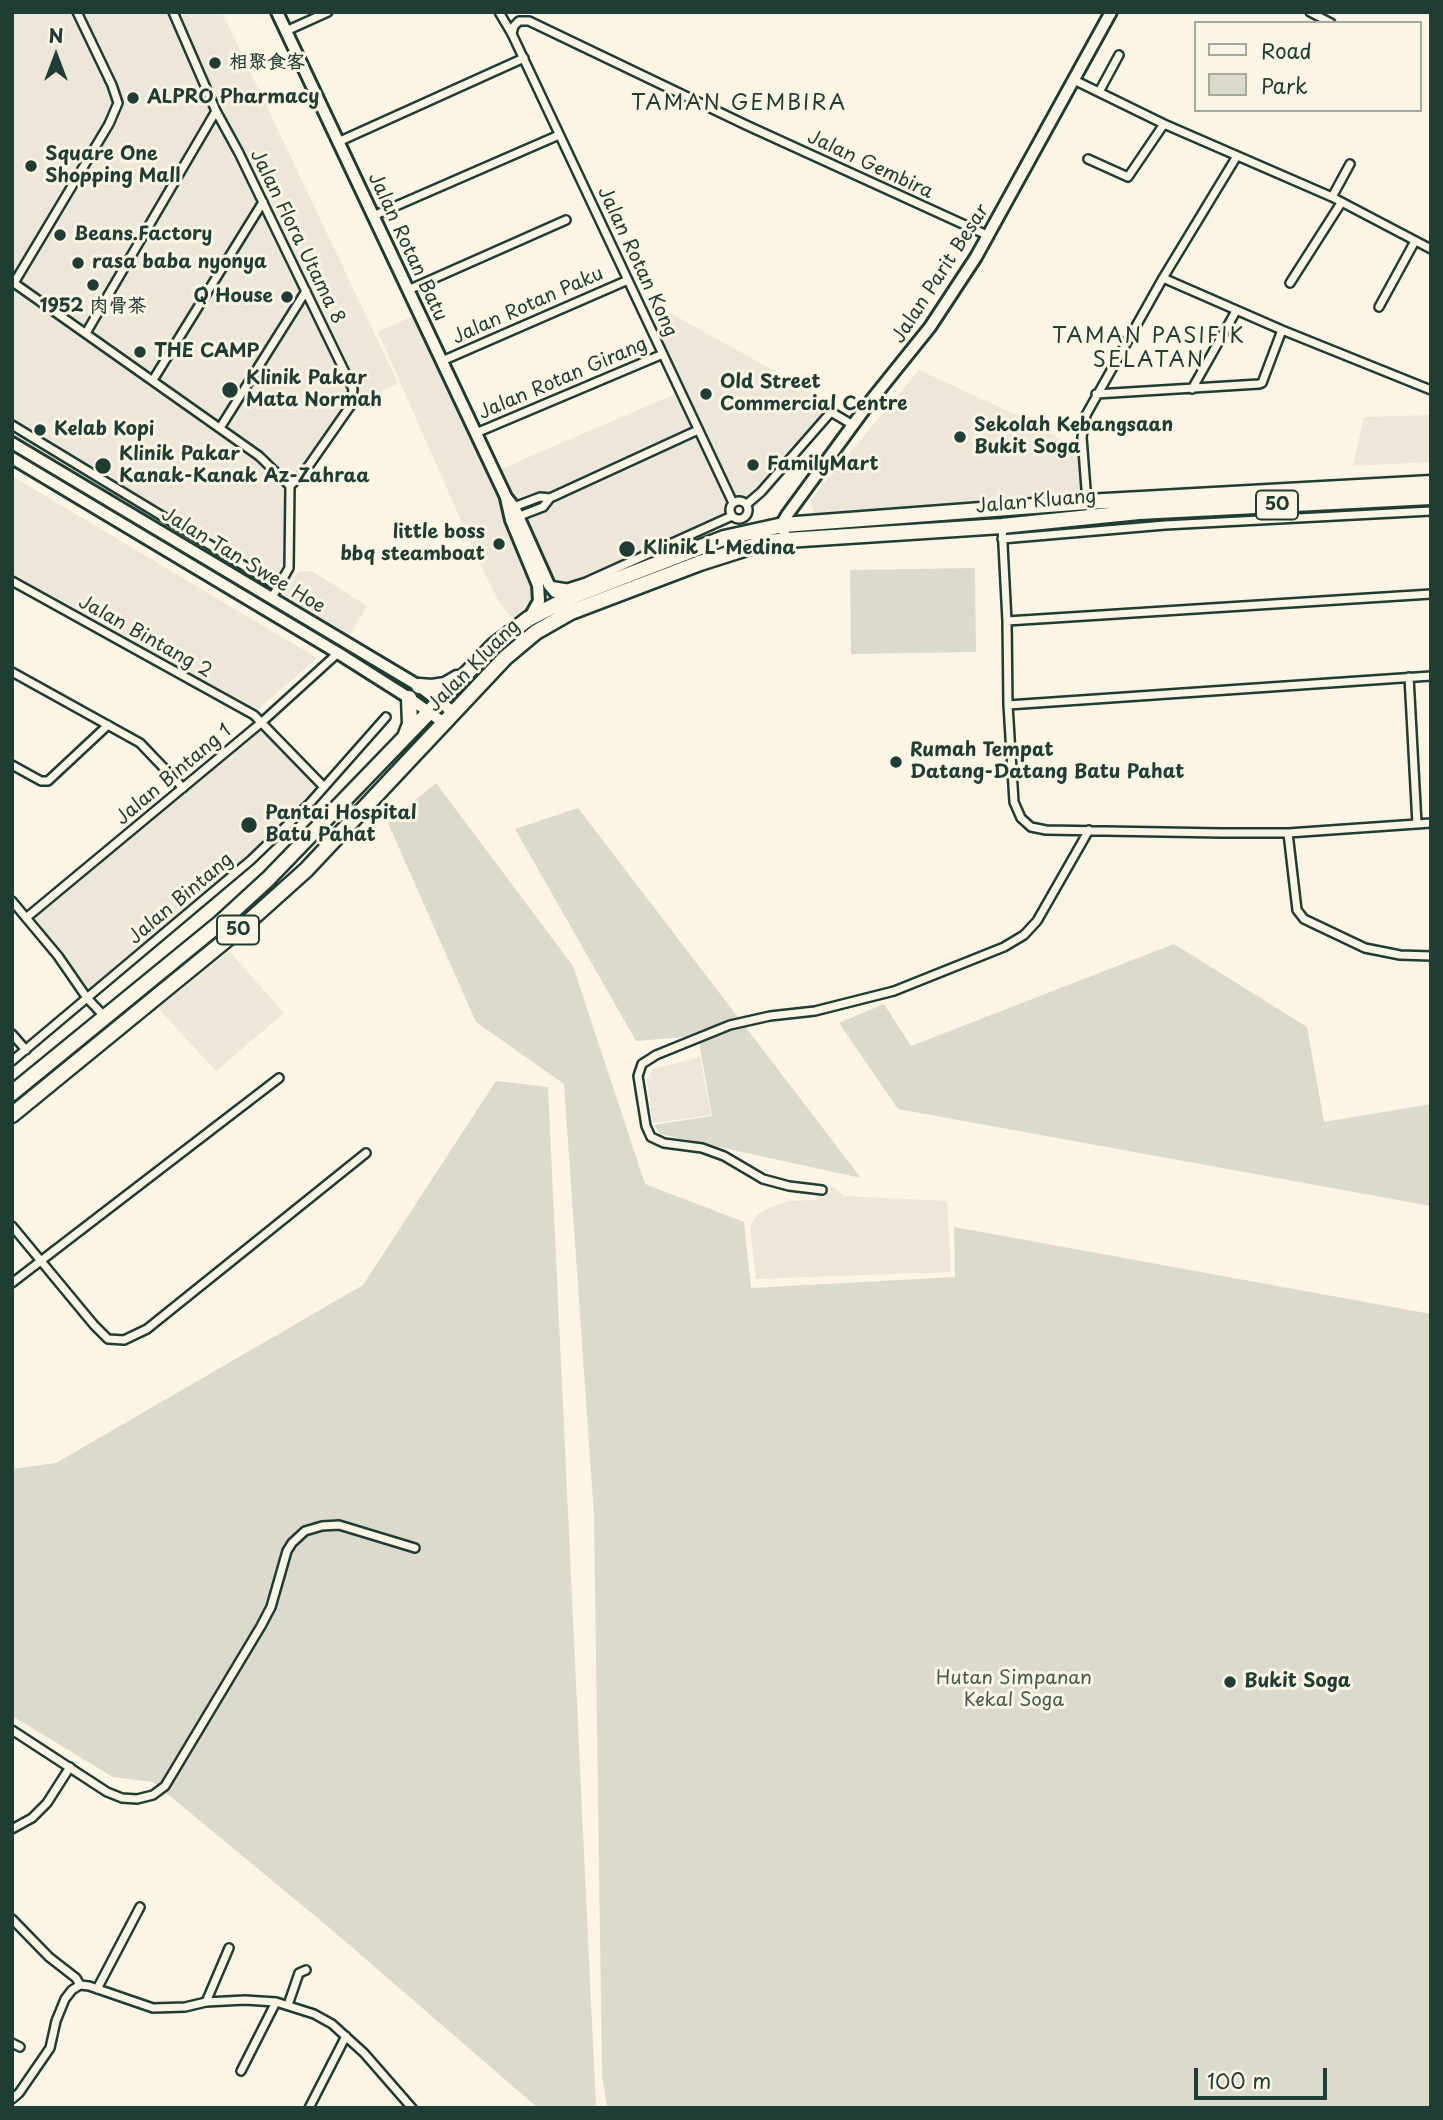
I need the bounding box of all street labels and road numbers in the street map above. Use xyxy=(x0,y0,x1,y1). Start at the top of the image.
street label: Jalan Gembira xyxy=(804,126,936,204)
street label: Jalan Flora Utama 8 xyxy=(245,146,349,328)
street label: Jalan Rotan Batu xyxy=(363,169,451,325)
street label: Jalan Rotan Kong xyxy=(592,183,682,341)
street label: Jalan Parit Besar xyxy=(888,200,994,348)
street label: Jalan Rotan Paku xyxy=(449,262,607,350)
street label: Jalan Rotan Girang xyxy=(475,333,651,425)
street label: Jalan Kluang xyxy=(975,485,1097,519)
road number: 50 xyxy=(1256,490,1298,520)
street label: Jalan Tan Swee Hoe xyxy=(157,503,329,619)
street label: Jalan Bintang 2 xyxy=(74,591,216,683)
street label: Jalan Kluang xyxy=(423,615,525,717)
street label: Jalan Bintang 1 xyxy=(111,720,237,830)
street label: Jalan Bintang xyxy=(124,849,238,949)
road number: 50 xyxy=(217,916,259,945)

